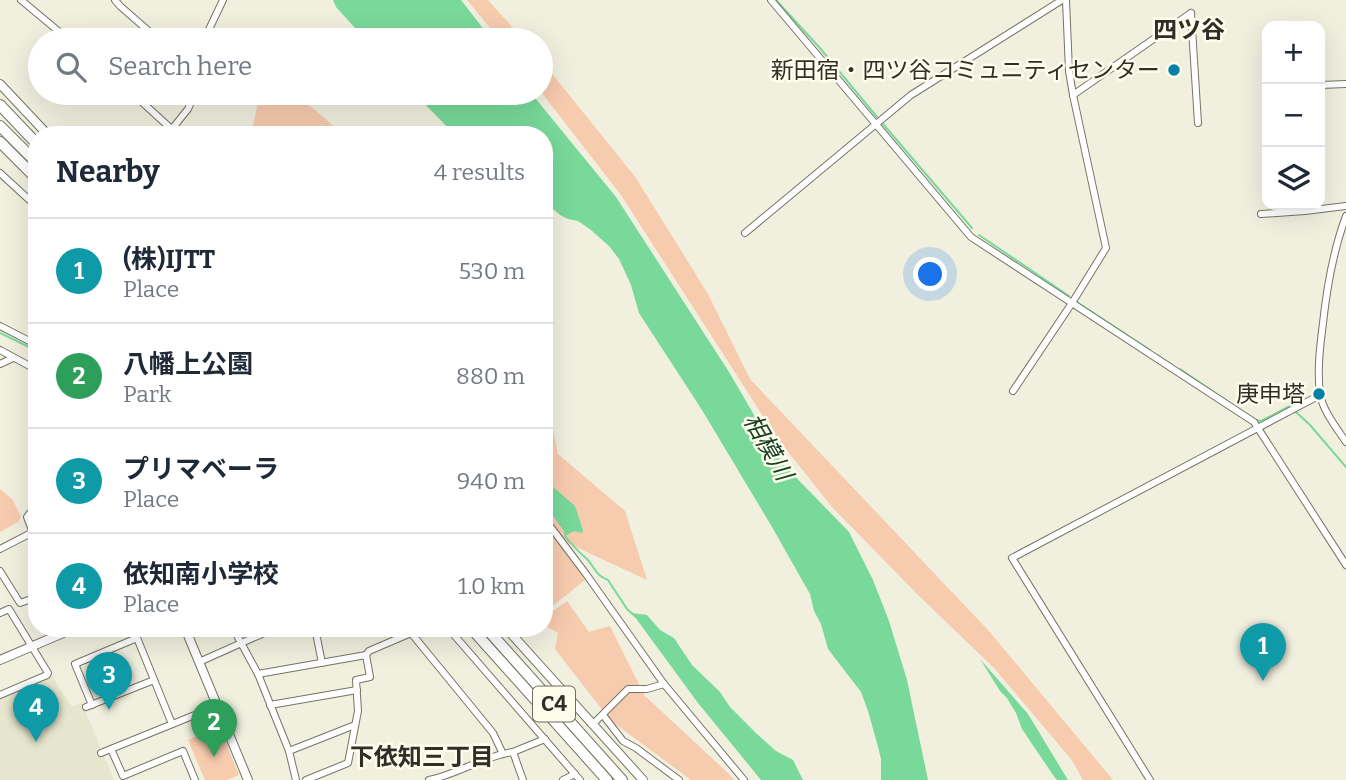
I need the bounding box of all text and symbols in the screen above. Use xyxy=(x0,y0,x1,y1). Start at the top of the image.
district label: 四ツ谷 xyxy=(1153,16,1225,44)
map controls xyxy=(1262,21,1325,210)
button: + xyxy=(1262,21,1325,84)
search box xyxy=(28,28,553,105)
icon: search xyxy=(52,48,90,86)
text: Search here xyxy=(108,51,252,82)
place label: 新田宿・四ツ谷コミュニティセンター xyxy=(770,56,1160,84)
marker: 新田宿・四ツ谷コミュニティセンター xyxy=(1166,62,1182,78)
button: − xyxy=(1262,84,1325,147)
button: layers xyxy=(1262,147,1325,210)
text: Nearby xyxy=(56,154,160,190)
text: 4 results xyxy=(434,158,525,186)
text: (株)IJTT xyxy=(123,244,215,275)
text: 1 xyxy=(74,257,84,285)
text: 530 m xyxy=(459,257,525,285)
your location xyxy=(913,257,947,291)
text: Place xyxy=(123,275,179,303)
text: 八幡上公園 xyxy=(123,349,253,380)
text: 2 xyxy=(73,362,85,390)
text: 880 m xyxy=(456,362,525,390)
text: Park xyxy=(123,380,172,408)
place label: 庚申塔 xyxy=(1236,380,1305,408)
marker: 庚申塔 xyxy=(1311,386,1327,402)
water label: 相模川 xyxy=(738,409,800,488)
text: プリマベーラ xyxy=(123,454,279,485)
text: 3 xyxy=(72,467,86,495)
text: 940 m xyxy=(457,467,525,495)
text: Place xyxy=(123,485,179,513)
text: 依知南小学校 xyxy=(123,559,279,590)
text: 4 xyxy=(72,572,86,600)
text: 1.0 km xyxy=(458,572,525,600)
text: Place xyxy=(123,590,179,618)
pin: 1 xyxy=(1240,623,1286,681)
pin: 3 xyxy=(86,652,132,710)
pin: 4 xyxy=(13,684,59,742)
road number: C4 xyxy=(533,686,575,722)
pin: 2 xyxy=(191,699,237,757)
district label: 下依知三丁目 xyxy=(350,743,494,771)

